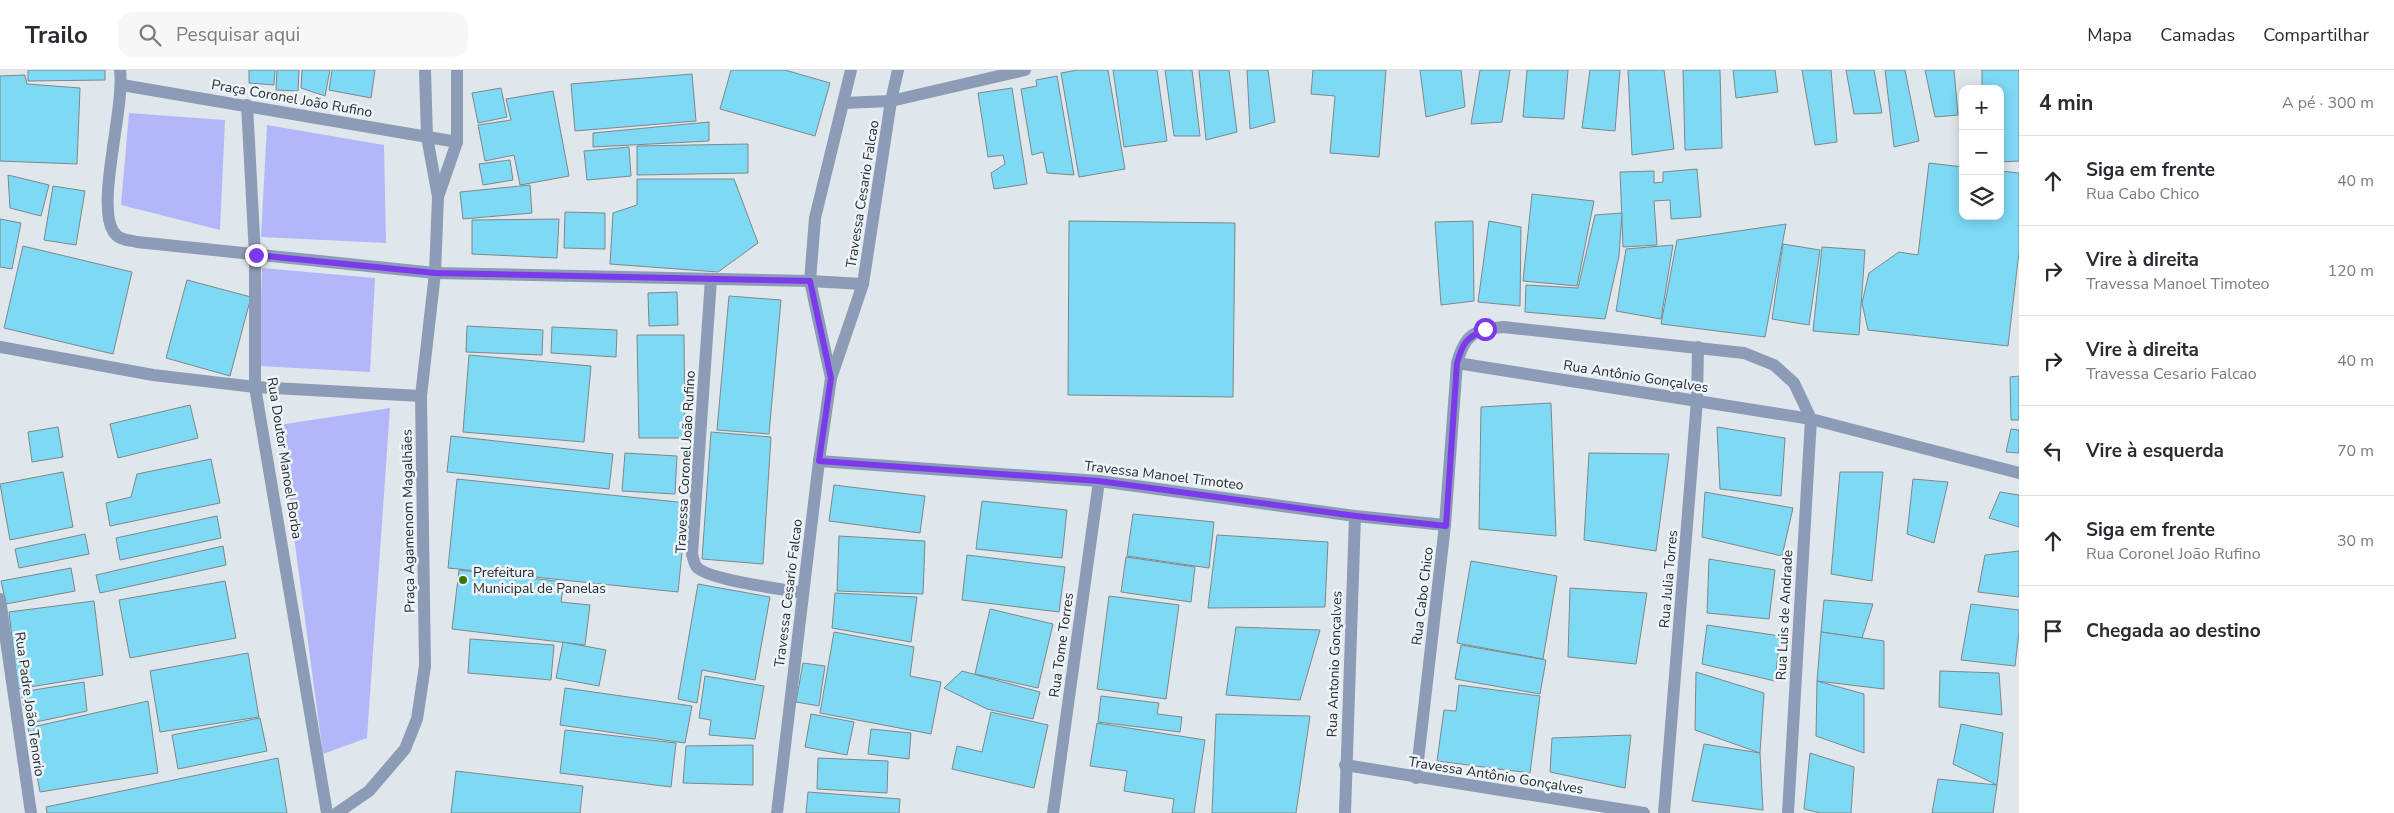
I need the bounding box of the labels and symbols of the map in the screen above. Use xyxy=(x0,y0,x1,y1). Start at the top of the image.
street label: Praça Coronel João Rufino xyxy=(210,75,374,122)
street label: Travessa Cesario Falcao xyxy=(841,119,884,269)
route end xyxy=(245,244,268,267)
route start xyxy=(1474,318,1497,341)
street label: Rua Antônio Gonçalves xyxy=(1562,356,1710,397)
street label: Travessa Coronel João Rufino xyxy=(671,370,700,554)
street label: Rua Doutor Manoel Borba xyxy=(262,376,307,540)
street label: Praça Agamenom Magalhães xyxy=(397,429,420,613)
street label: Travessa Manoel Timoteo xyxy=(1083,456,1245,495)
street label: Travessa Cesario Falcao xyxy=(770,518,807,668)
street label: Rua Julia Torres xyxy=(1655,529,1682,629)
street label: Rua Cabo Chico xyxy=(1407,545,1438,646)
street label: Rua Luis de Andrade xyxy=(1772,549,1797,681)
place label: Prefeitura Municipal de Panelas xyxy=(473,563,606,598)
marker: Prefeitura Municipal de Panelas xyxy=(457,574,469,586)
street label: Rua Antonio Gonçalves xyxy=(1322,590,1347,738)
street label: Rua Tome Torres xyxy=(1045,591,1078,699)
street label: Rua Padre João Tenorio xyxy=(10,630,49,778)
street label: Travessa Antônio Gonçalves xyxy=(1407,752,1585,799)

